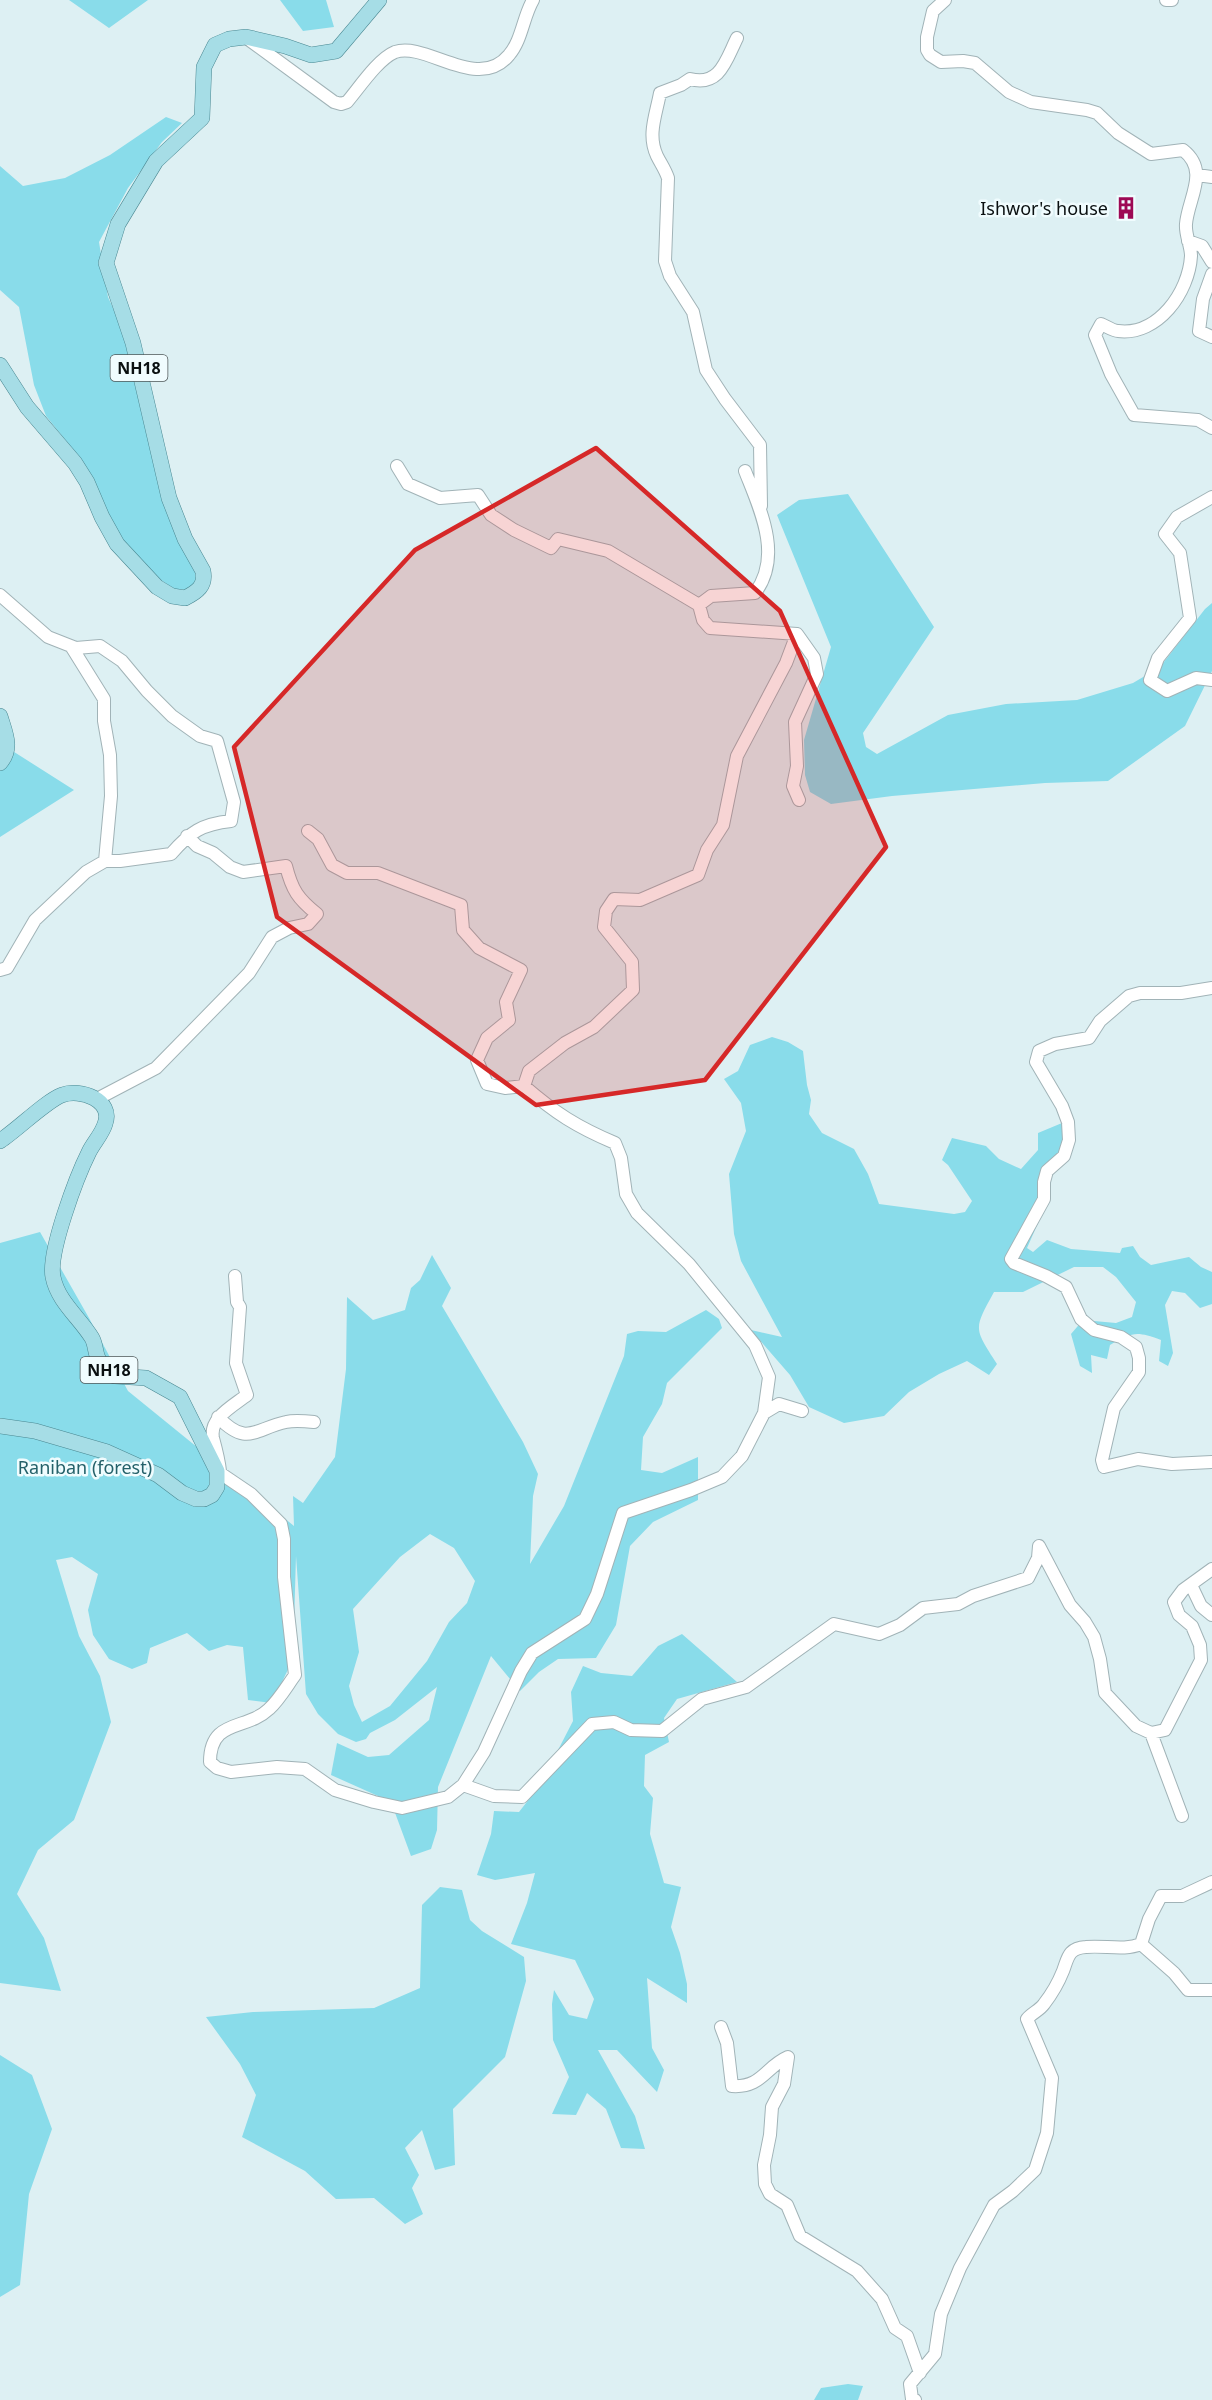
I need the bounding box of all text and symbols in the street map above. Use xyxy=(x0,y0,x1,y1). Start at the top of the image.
building icon: Ishwor's house xyxy=(1113,195,1139,221)
place label: Ishwor's house xyxy=(980,196,1108,220)
road number: NH18 xyxy=(110,355,168,381)
road number: NH18 xyxy=(80,1357,138,1383)
park label: Raniban (forest) xyxy=(18,1455,152,1479)

